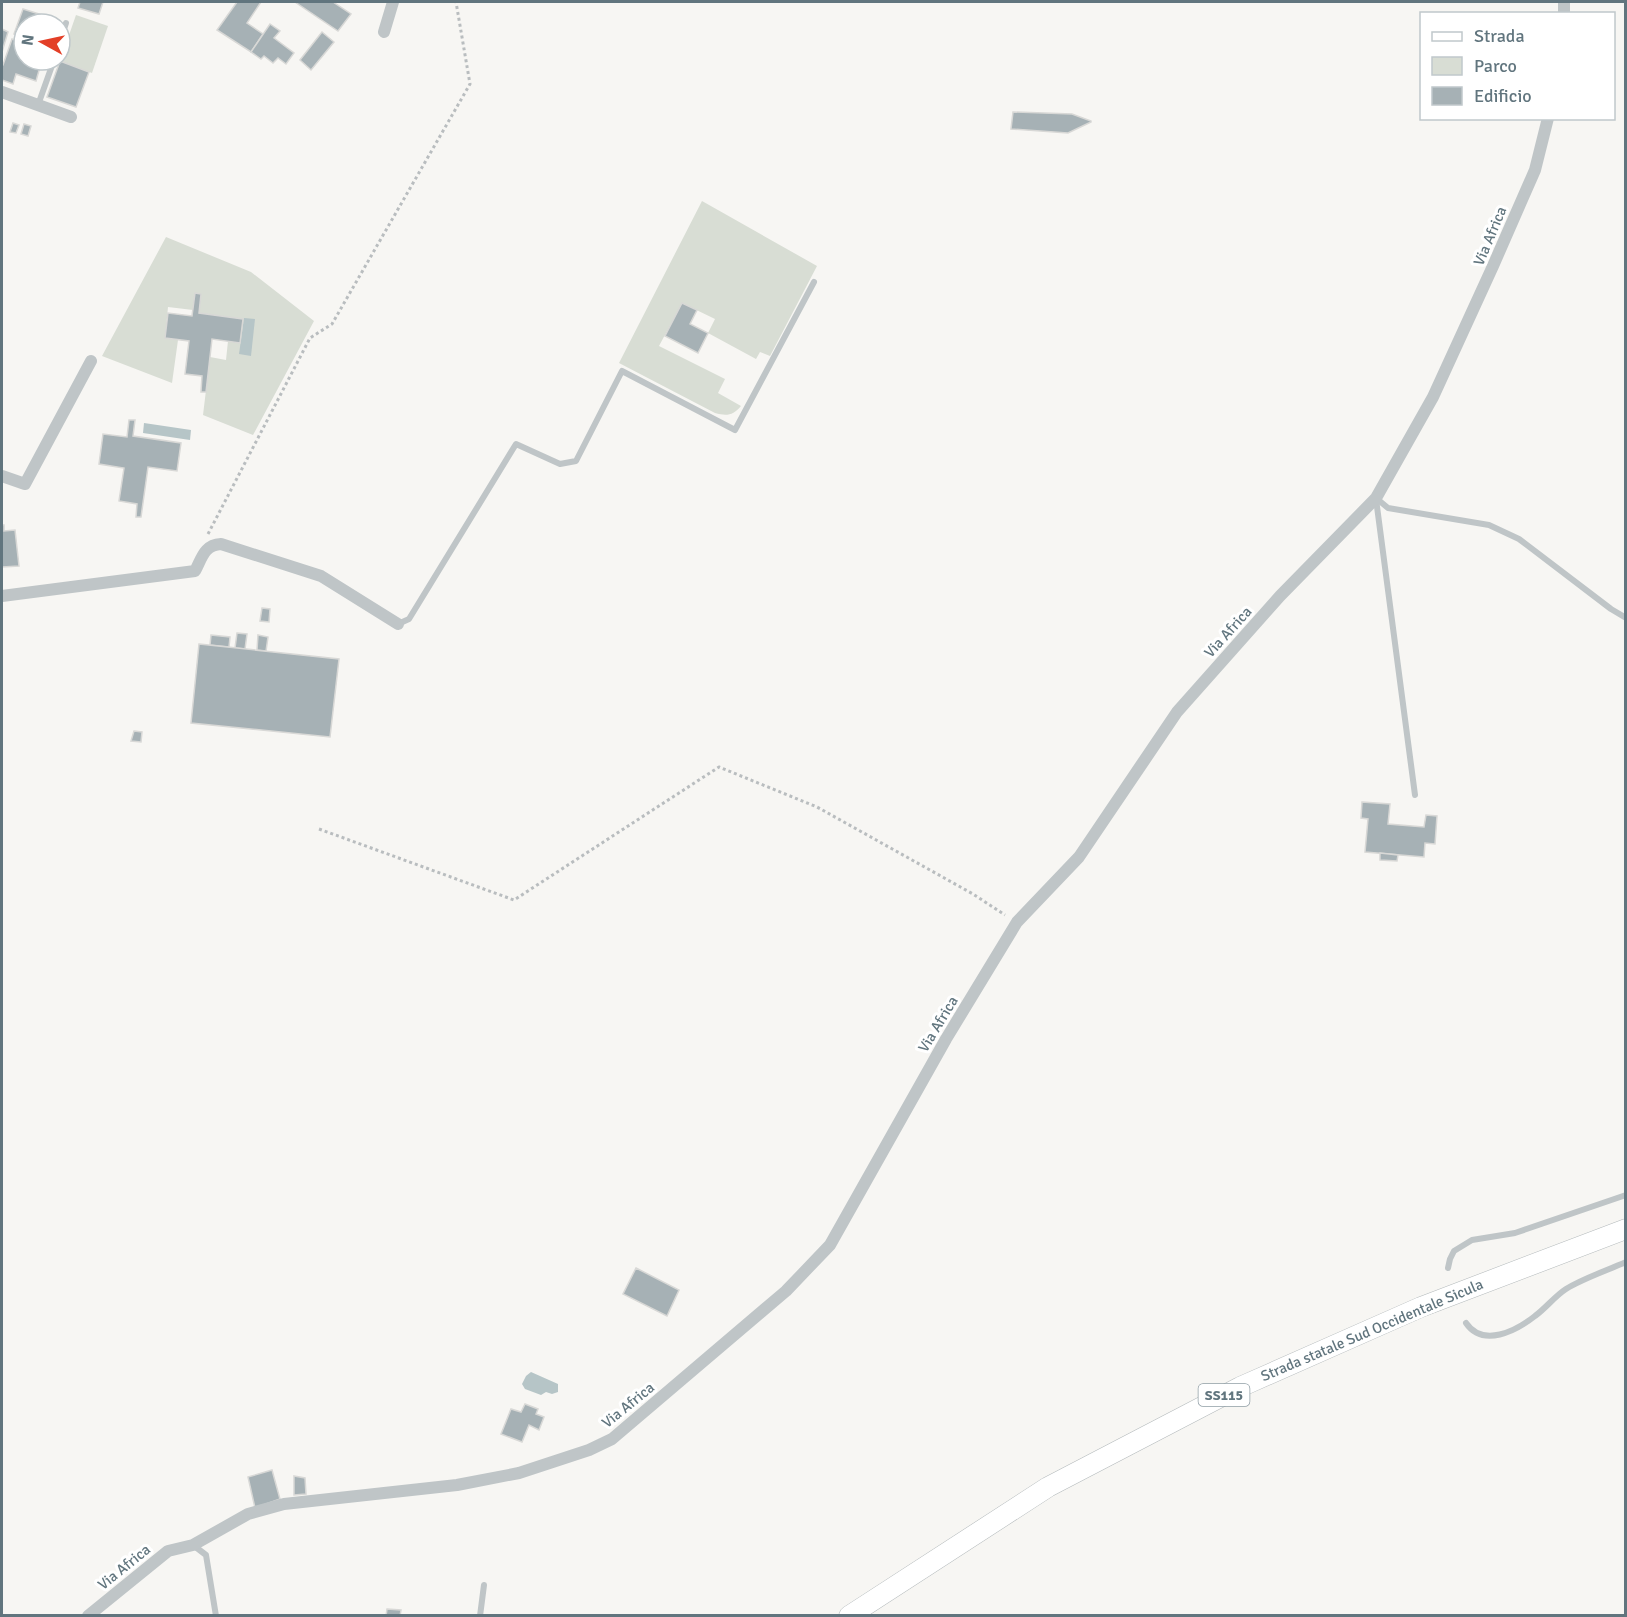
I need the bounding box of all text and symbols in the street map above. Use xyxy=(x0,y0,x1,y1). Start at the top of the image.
north arrow xyxy=(12,12,72,72)
legend xyxy=(1420,12,1615,120)
text: Strada xyxy=(1474,25,1525,47)
text: N xyxy=(17,33,39,47)
text: Parco xyxy=(1474,55,1517,77)
text: Edificio xyxy=(1474,85,1532,107)
street label: Via Africa xyxy=(1470,204,1510,268)
street label: Via Africa xyxy=(1200,603,1256,661)
street label: Via Africa xyxy=(914,993,962,1055)
street label: Strada statale Sud Occidentale Sicula xyxy=(1258,1275,1486,1385)
street label: Via Africa xyxy=(598,1378,658,1432)
road number: SS115 xyxy=(1198,1384,1250,1406)
street label: Via Africa xyxy=(94,1540,154,1594)

